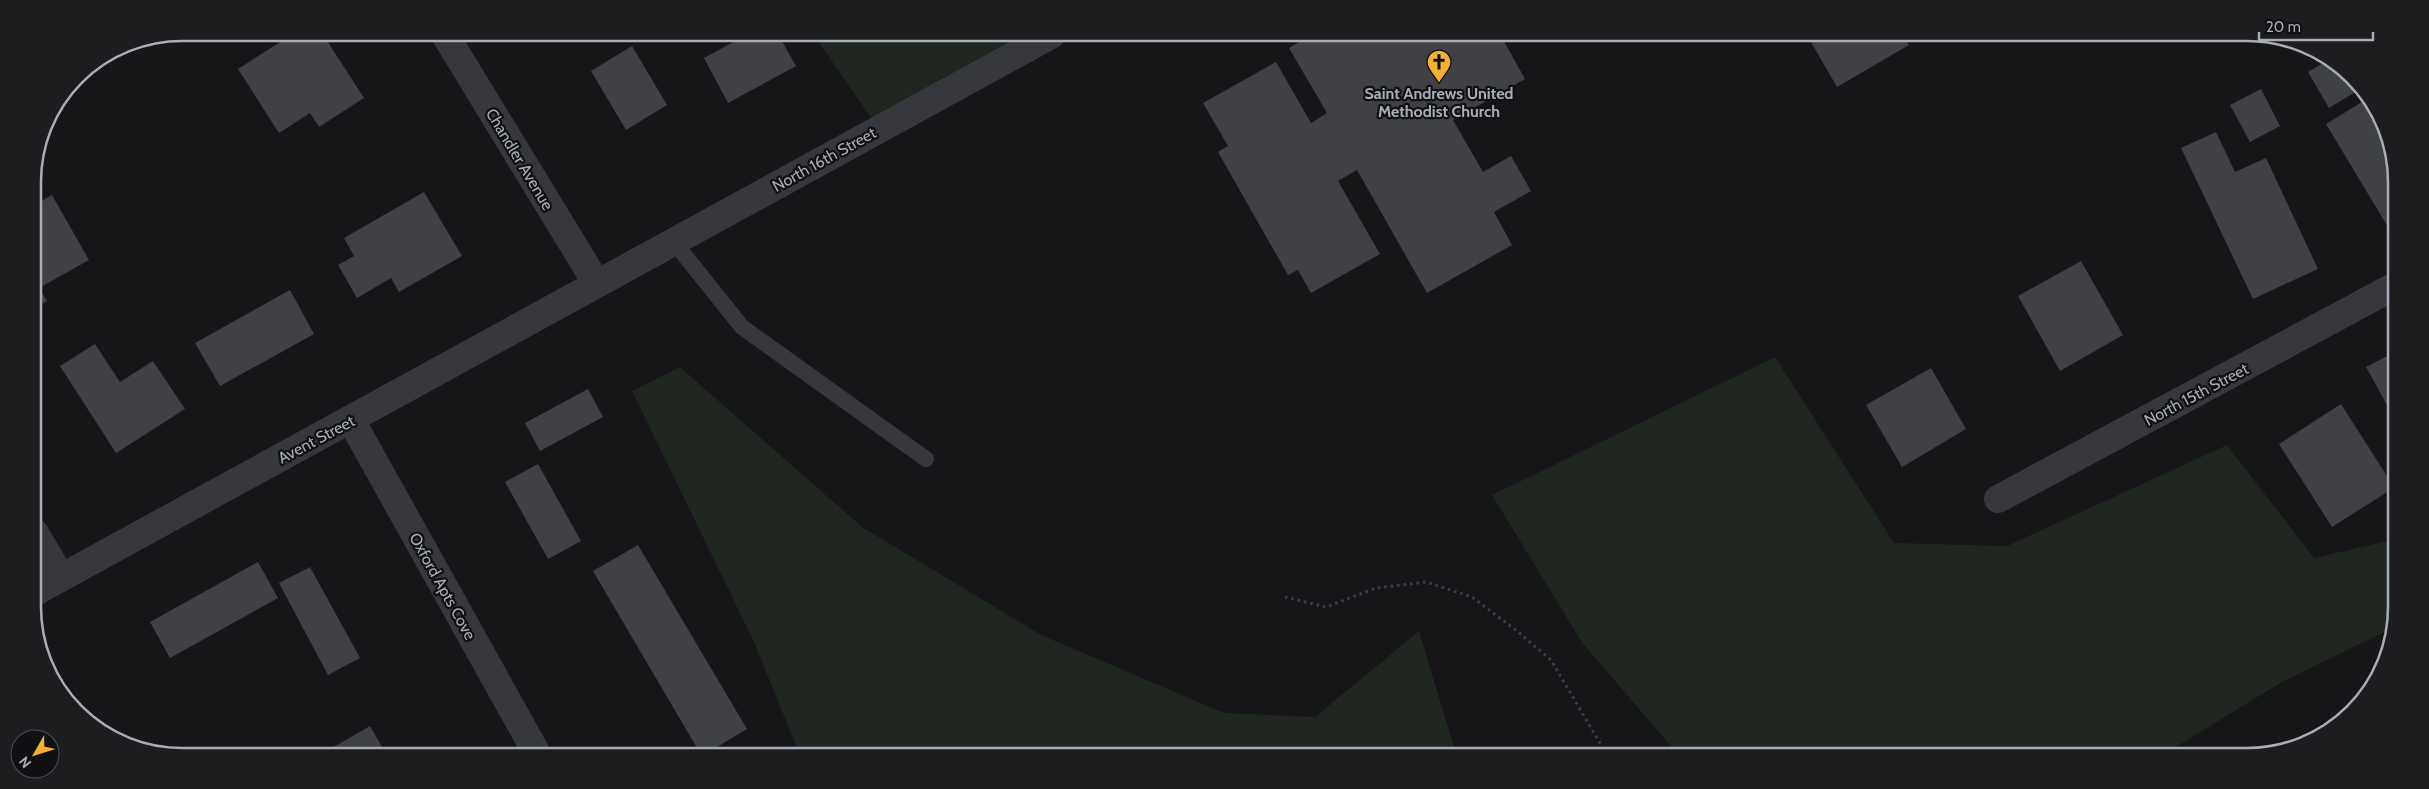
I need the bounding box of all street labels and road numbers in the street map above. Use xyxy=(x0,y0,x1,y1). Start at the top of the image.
street label: Chandler Avenue xyxy=(482,105,557,214)
street label: North 16th Street xyxy=(769,123,880,196)
street label: North 15th Street xyxy=(2141,359,2252,430)
street label: Avent Street xyxy=(275,411,358,468)
street label: Oxford Apts Cove xyxy=(405,529,480,643)

